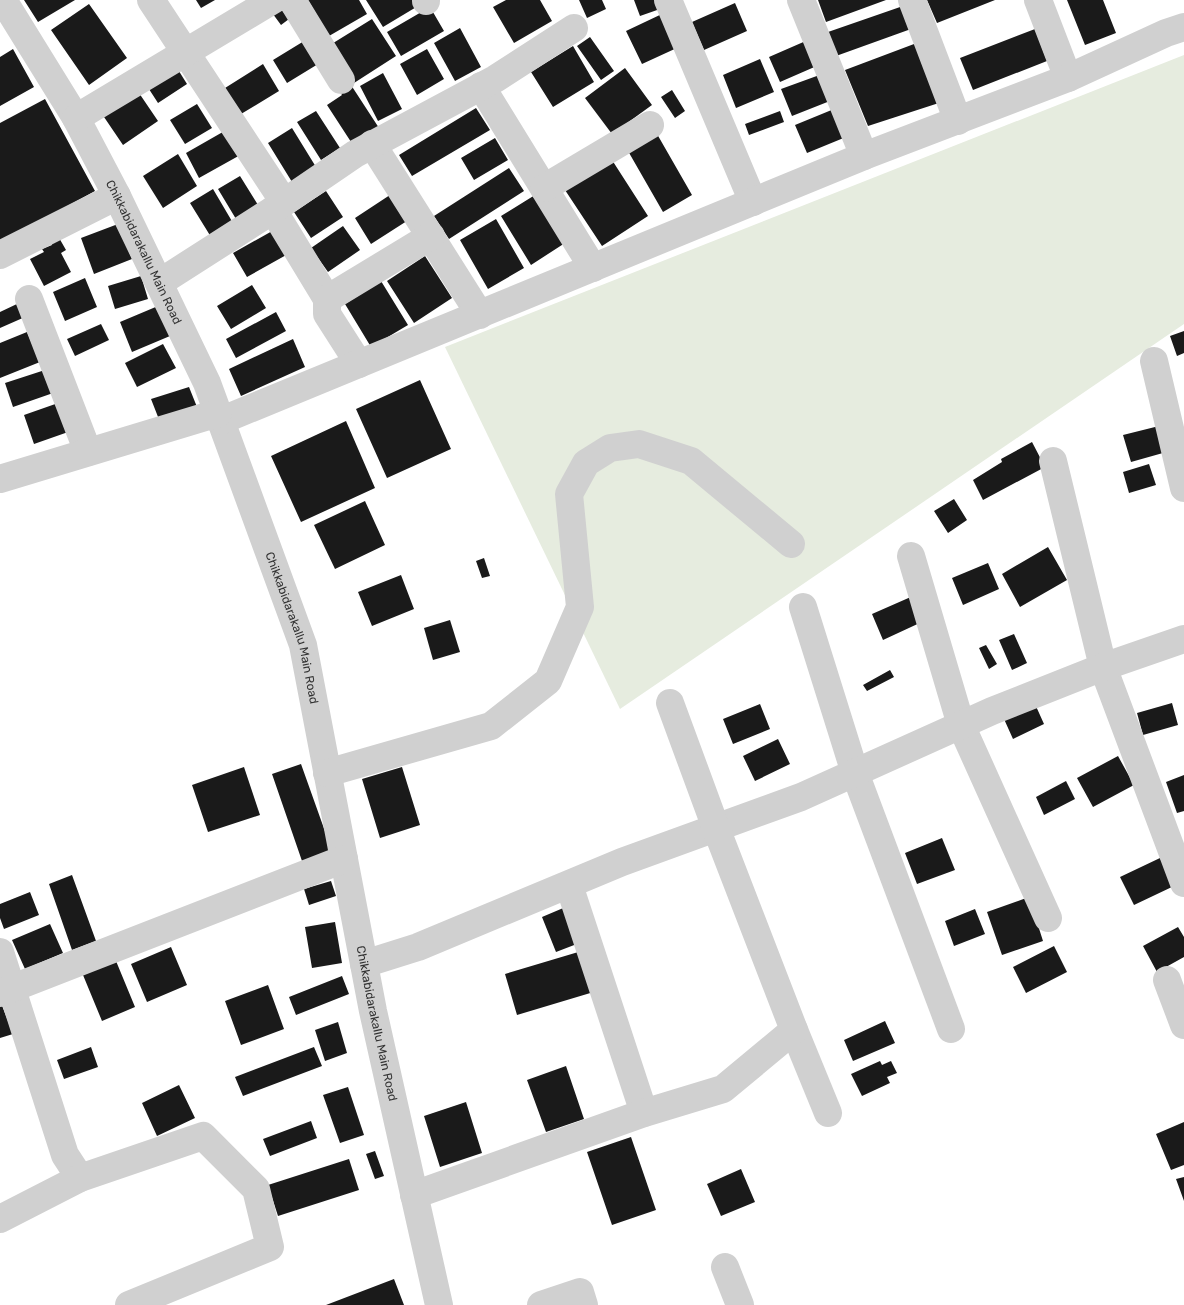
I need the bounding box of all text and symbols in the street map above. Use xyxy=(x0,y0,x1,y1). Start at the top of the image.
street label: Chikkabidarakallu Main Road xyxy=(103,178,185,326)
street label: Chikkabidarakallu Main Road xyxy=(262,550,321,705)
street label: Chikkabidarakallu Main Road xyxy=(354,945,400,1102)

